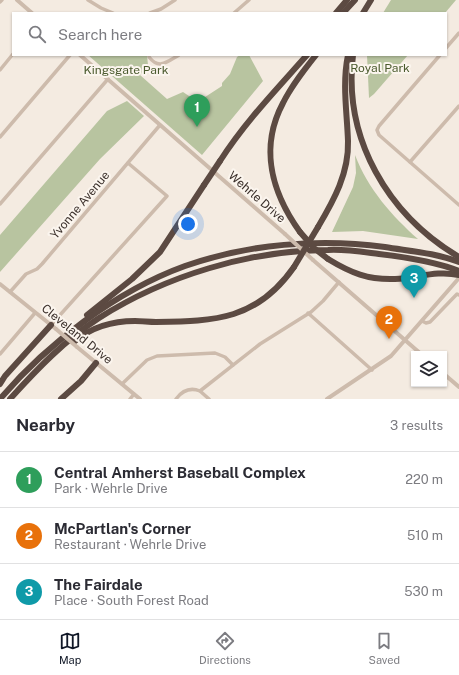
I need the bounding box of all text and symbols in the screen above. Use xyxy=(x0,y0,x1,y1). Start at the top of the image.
search box xyxy=(12,12,447,56)
icon: search xyxy=(26,23,48,45)
text: Search here xyxy=(58,26,142,43)
park label: Royal Park xyxy=(350,61,410,75)
park label: Kingsgate Park xyxy=(84,63,169,77)
pin: 1 xyxy=(184,94,210,127)
street label: Yvonne Avenue xyxy=(48,168,113,242)
street label: Wehrle Drive xyxy=(226,168,289,226)
your location xyxy=(178,214,198,234)
pin: 3 xyxy=(401,265,427,298)
street label: Cleveland Drive xyxy=(39,301,115,367)
pin: 2 xyxy=(376,306,402,339)
map controls xyxy=(411,351,447,387)
button: layers xyxy=(411,351,447,387)
text: Nearby xyxy=(16,415,75,435)
text: 3 results xyxy=(390,418,443,433)
text: Central Amherst Baseball Complex xyxy=(54,464,306,481)
text: 1 xyxy=(26,472,32,487)
text: 220 m xyxy=(405,472,443,487)
text: Park · Wehrle Drive xyxy=(54,481,168,496)
text: McPartlan's Corner xyxy=(54,520,191,537)
text: 2 xyxy=(25,528,33,543)
text: 510 m xyxy=(407,528,443,543)
text: Restaurant · Wehrle Drive xyxy=(54,537,206,552)
text: The Fairdale xyxy=(54,576,143,593)
text: 3 xyxy=(25,584,33,599)
text: 530 m xyxy=(404,584,443,599)
text: Place · South Forest Road xyxy=(54,593,209,608)
tab: Map xyxy=(59,630,81,666)
tab: Directions xyxy=(199,630,251,666)
tab: Saved xyxy=(369,630,400,666)

